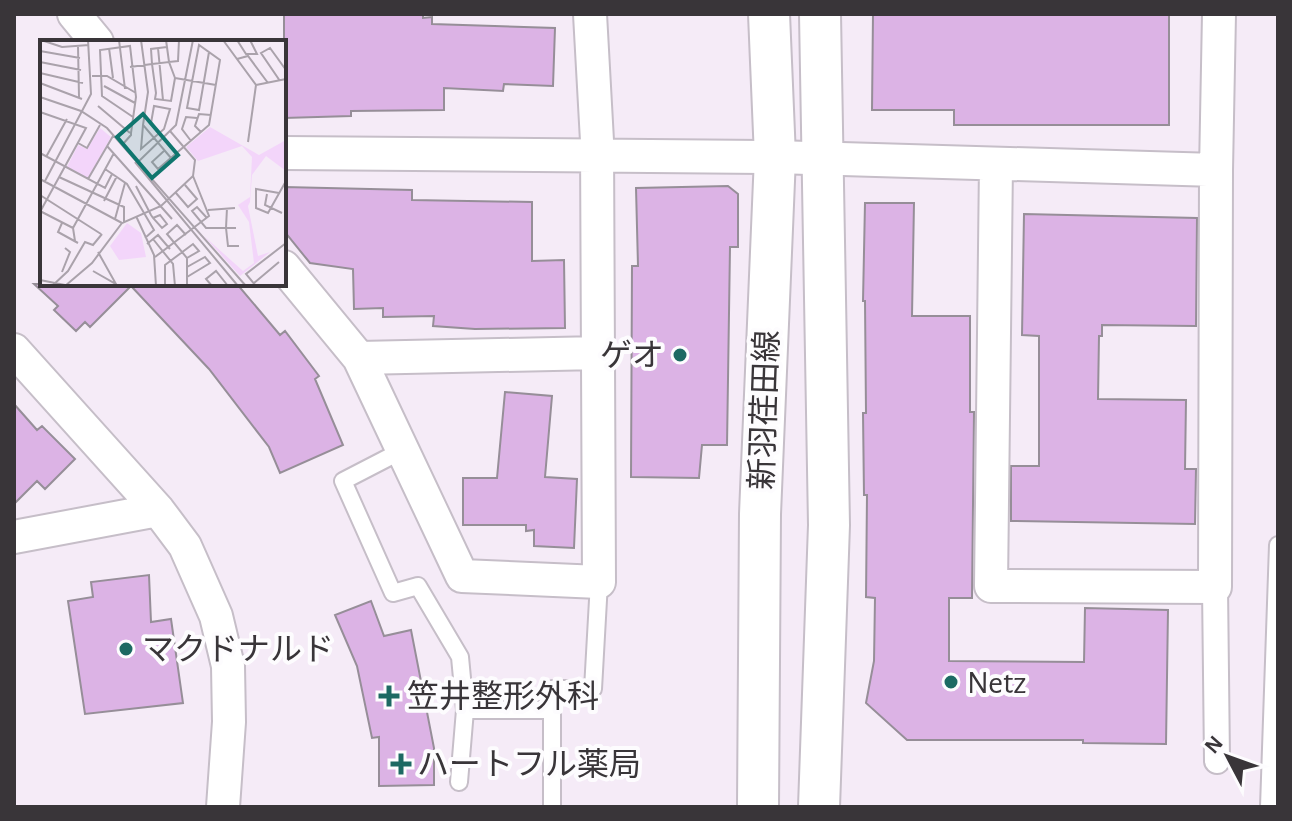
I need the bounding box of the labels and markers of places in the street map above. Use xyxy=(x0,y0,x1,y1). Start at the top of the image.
place label: ゲオ xyxy=(600,339,664,372)
marker: ゲオ xyxy=(671,346,689,364)
place label: マクドナルド xyxy=(142,634,334,666)
marker: マクドナルド xyxy=(117,640,135,658)
place label: Netz xyxy=(967,667,1026,699)
marker: Netz xyxy=(942,673,960,691)
place label: 笠井整形外科 xyxy=(407,680,599,713)
marker: 笠井整形外科 xyxy=(378,685,400,707)
place label: ハートフル薬局 xyxy=(417,747,641,781)
marker: ハートフル薬局 xyxy=(392,755,410,773)

